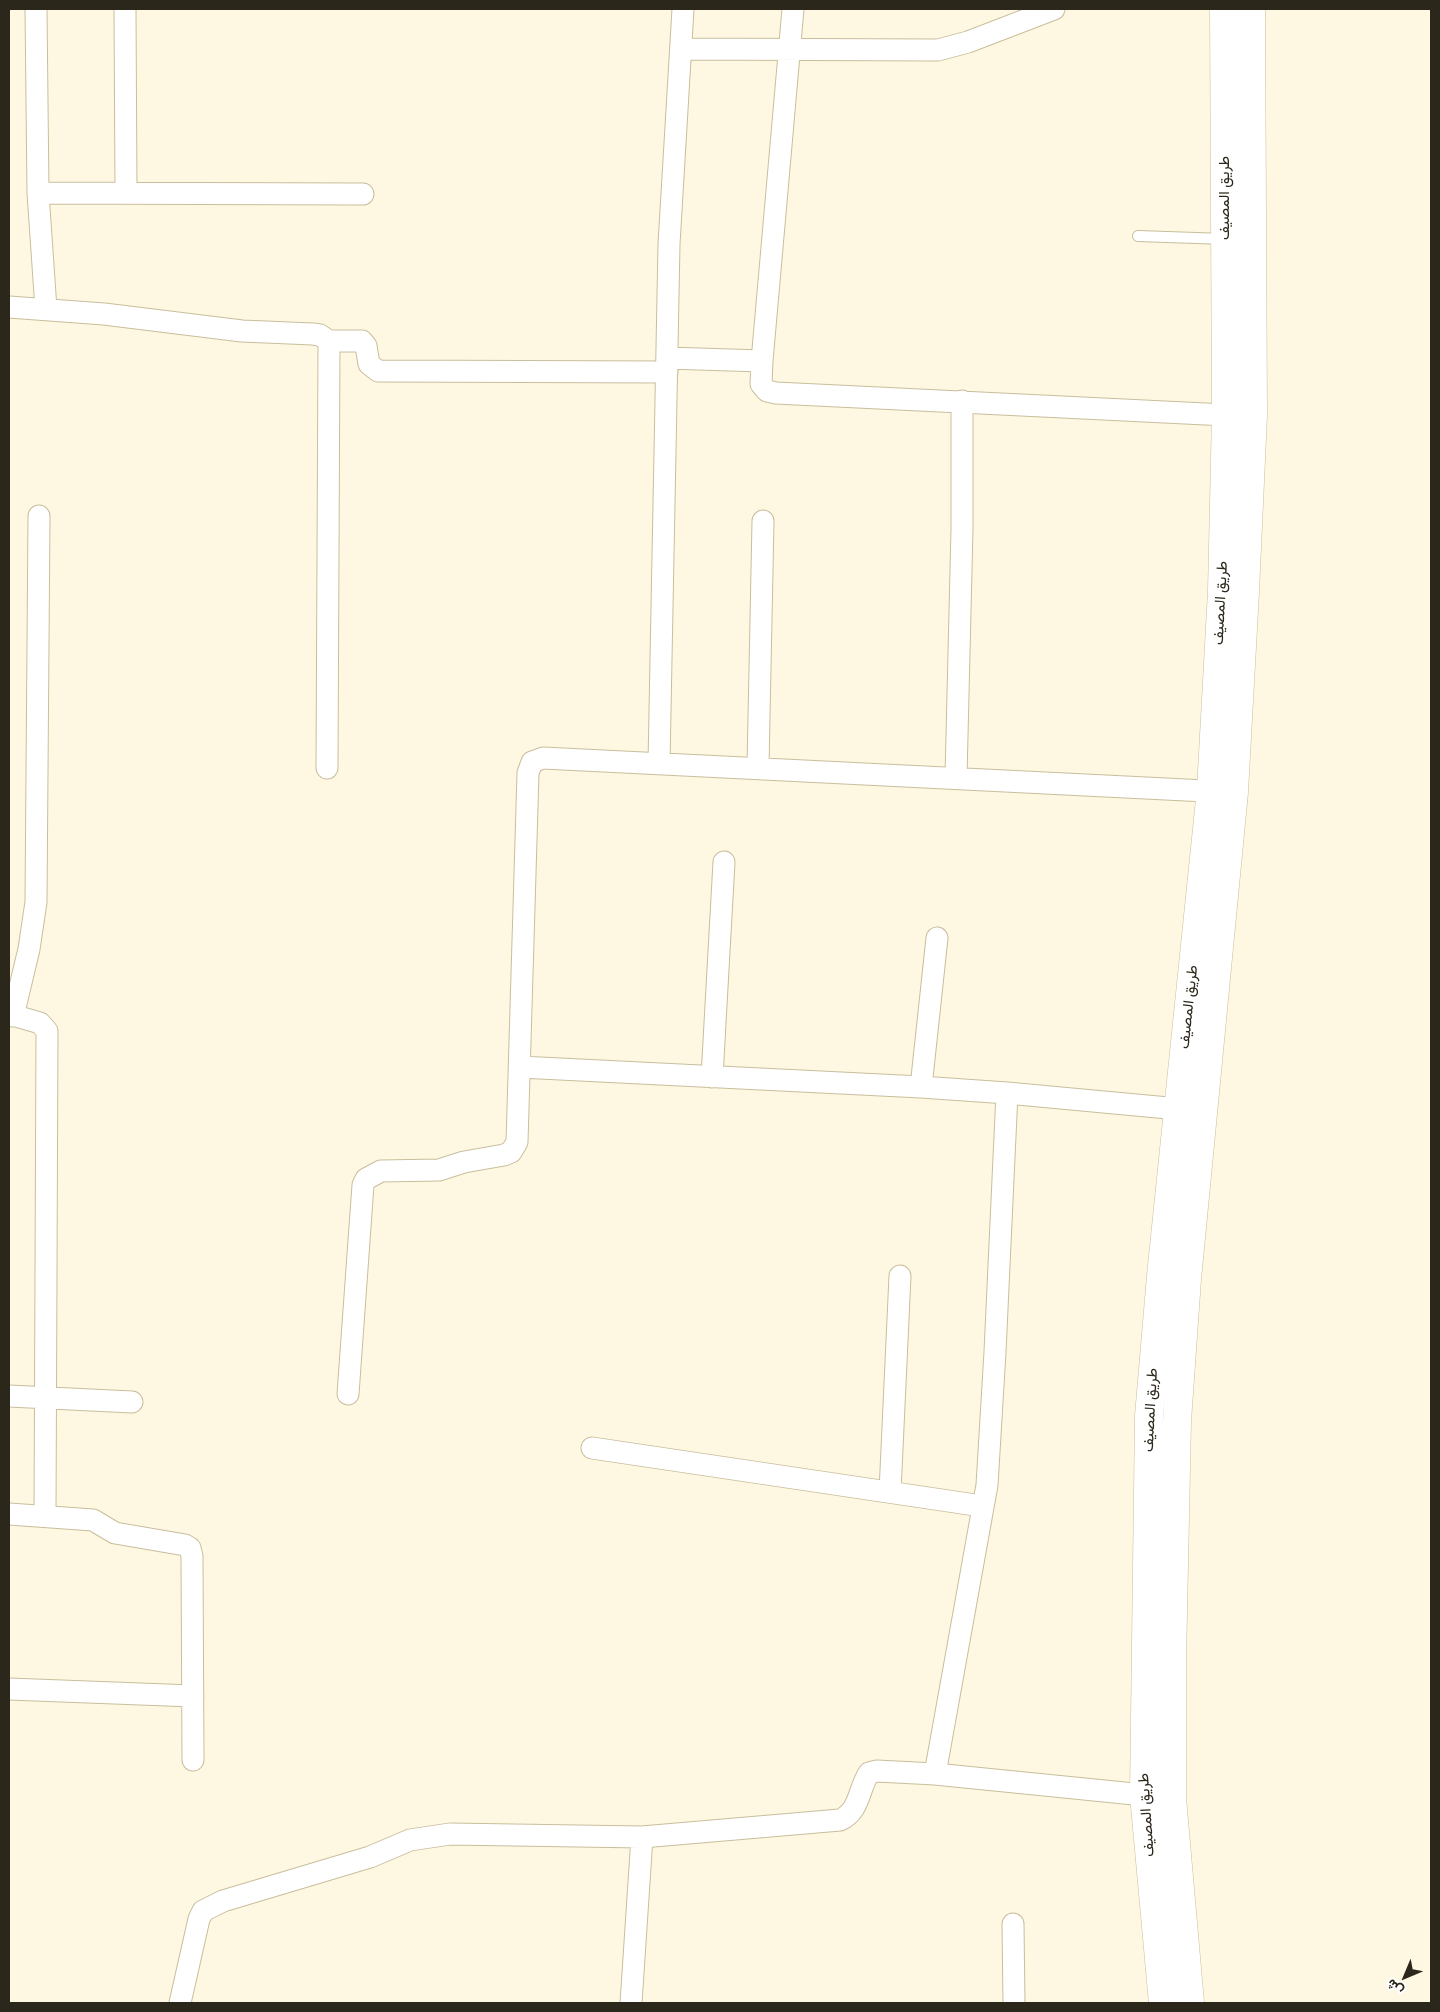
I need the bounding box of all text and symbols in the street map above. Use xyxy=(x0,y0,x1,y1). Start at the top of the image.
street label: طريق المصيف xyxy=(1216,156,1234,240)
street label: طريق المصيف xyxy=(1210,561,1232,645)
street label: طريق المصيف xyxy=(1176,964,1202,1050)
street label: طريق المصيف xyxy=(1140,1368,1162,1452)
street label: طريق المصيف xyxy=(1135,1772,1159,1858)
north arrow xyxy=(1380,1952,1430,2002)
text: ش xyxy=(1381,1975,1407,2001)

